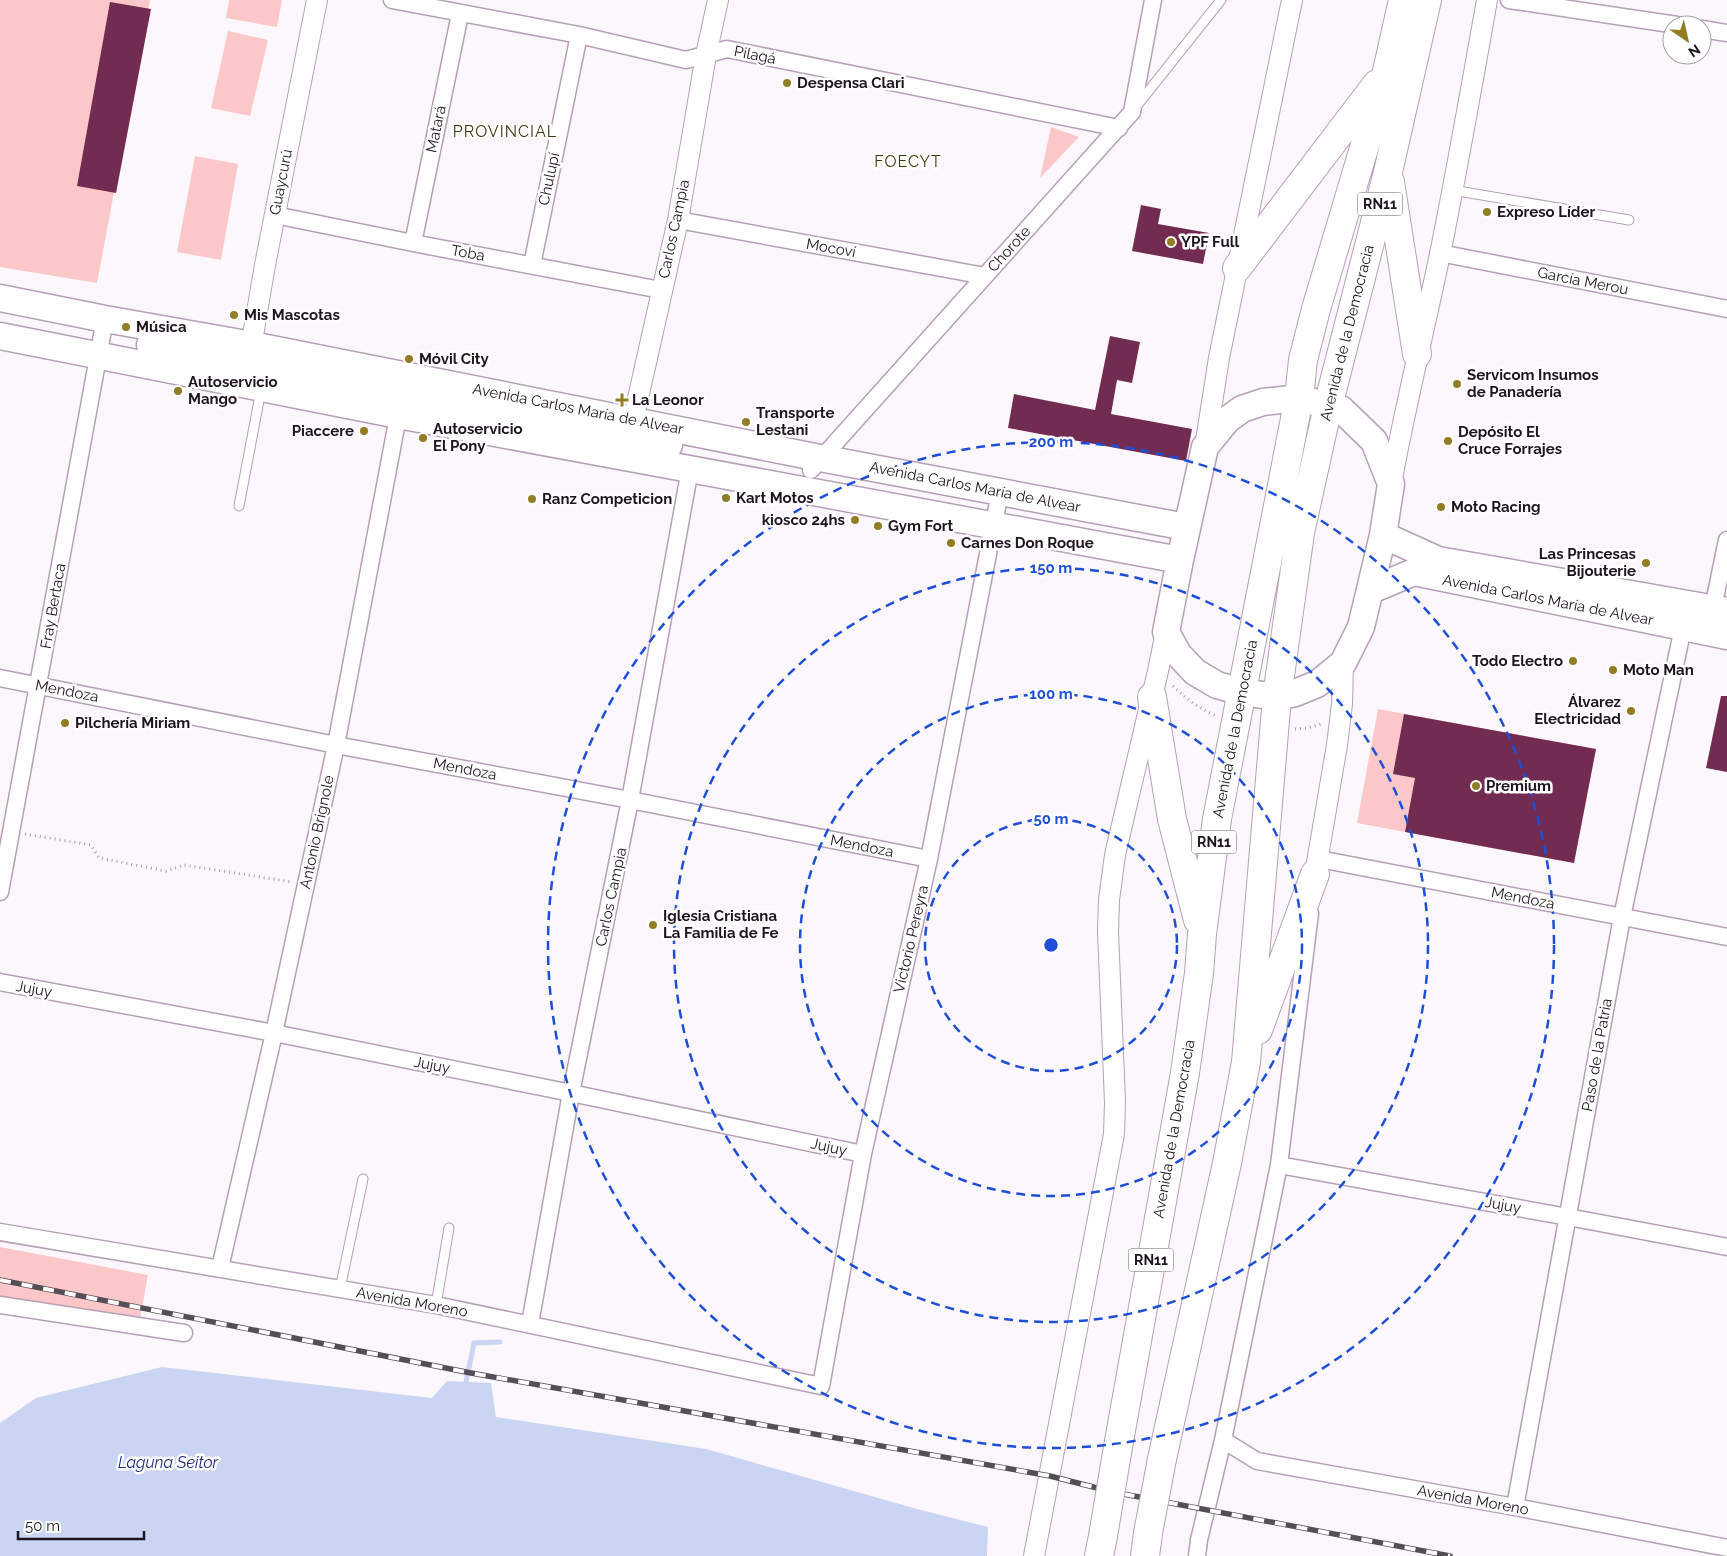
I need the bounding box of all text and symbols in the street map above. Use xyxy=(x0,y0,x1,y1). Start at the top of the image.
north arrow xyxy=(1662,15,1712,65)
text: N xyxy=(1685,41,1703,60)
street label: Pilagá xyxy=(733,42,777,68)
place label: Despensa Clari xyxy=(797,74,905,92)
marker: Despensa Clari xyxy=(781,77,793,89)
street label: Matará xyxy=(422,104,450,154)
district label: PROVINCIAL xyxy=(453,122,557,141)
street label: Guaycurú xyxy=(266,147,296,216)
street label: Chulupí xyxy=(535,150,564,207)
district label: FOECYT xyxy=(874,152,942,171)
street label: Carlos Campia xyxy=(655,178,693,280)
road number: RN11 xyxy=(1358,192,1402,215)
place label: Expreso Líder xyxy=(1497,203,1596,221)
marker: Expreso Líder xyxy=(1481,206,1493,218)
street label: Chorote xyxy=(984,222,1034,276)
place label: YPF Full xyxy=(1181,233,1239,251)
street label: Mocoví xyxy=(805,235,858,261)
marker: YPF Full xyxy=(1165,236,1177,248)
street label: Toba xyxy=(450,241,486,265)
street label: Avenida de la Democracia xyxy=(1316,243,1378,423)
street label: García Merou xyxy=(1536,263,1630,299)
place label: Mis Mascotas xyxy=(244,306,340,324)
marker: Mis Mascotas xyxy=(228,309,240,321)
place label: Música xyxy=(136,318,187,336)
marker: Música xyxy=(120,321,132,333)
place label: Móvil City xyxy=(419,350,490,368)
marker: Móvil City xyxy=(403,353,415,365)
place label: Servicom Insumos de Panadería xyxy=(1467,366,1599,401)
place label: Autoservicio Mango xyxy=(188,373,278,408)
marker: Servicom Insumos de Panadería xyxy=(1451,378,1463,390)
street label: Avenida Carlos María de Alvear xyxy=(471,380,686,438)
marker: Autoservicio Mango xyxy=(172,385,184,397)
place label: La Leonor xyxy=(632,391,704,409)
marker: La Leonor xyxy=(616,394,628,406)
place label: Transporte Lestani xyxy=(756,404,834,439)
marker: Transporte Lestani xyxy=(740,416,752,428)
place label: Autoservicio El Pony xyxy=(433,420,523,455)
place label: Piaccere xyxy=(292,422,354,440)
place label: Depósito El Cruce Forrajes xyxy=(1458,423,1562,458)
marker: Piaccere xyxy=(358,425,370,437)
marker: Autoservicio El Pony xyxy=(417,432,429,444)
text: 200 m xyxy=(1029,433,1073,451)
marker: Depósito El Cruce Forrajes xyxy=(1442,435,1454,447)
street label: Avenida Carlos María de Alvear xyxy=(868,458,1083,516)
place label: Kart Motos xyxy=(736,489,814,507)
place label: Ranz Competicion xyxy=(542,490,672,508)
marker: Kart Motos xyxy=(720,492,732,504)
marker: Ranz Competicion xyxy=(526,493,538,505)
place label: Moto Racing xyxy=(1451,498,1540,516)
marker: Moto Racing xyxy=(1435,501,1447,513)
place label: kiosco 24hs xyxy=(762,511,845,529)
marker: kiosco 24hs xyxy=(849,514,861,526)
place label: Gym Fort xyxy=(888,517,954,535)
marker: Gym Fort xyxy=(872,520,884,532)
place label: Carnes Don Roque xyxy=(961,534,1094,552)
marker: Carnes Don Roque xyxy=(945,537,957,549)
place label: Las Princesas Bijouterie xyxy=(1539,545,1636,580)
marker: Las Princesas Bijouterie xyxy=(1640,557,1652,569)
text: 150 m xyxy=(1030,559,1072,577)
street label: Fray Bertaca xyxy=(37,562,69,650)
street label: Avenida Carlos María de Alvear xyxy=(1441,571,1656,629)
street label: Avenida de la Democracia xyxy=(1209,638,1261,820)
place label: Todo Electro xyxy=(1472,652,1563,670)
marker: Todo Electro xyxy=(1567,655,1579,667)
place label: Moto Man xyxy=(1623,661,1694,679)
marker: Moto Man xyxy=(1607,664,1619,676)
street label: Mendoza xyxy=(34,676,100,706)
text: 100 m xyxy=(1029,685,1073,703)
place label: Álvarez Electricidad xyxy=(1534,693,1621,728)
marker: Álvarez Electricidad xyxy=(1625,705,1637,717)
place label: Pilchería Miriam xyxy=(75,714,190,732)
marker: Pilchería Miriam xyxy=(59,717,71,729)
street label: Mendoza xyxy=(432,754,498,784)
street label: Antonio Brignole xyxy=(296,773,338,890)
place label: Premium xyxy=(1486,777,1551,795)
marker: Premium xyxy=(1470,780,1482,792)
text: 50 m xyxy=(1033,810,1069,828)
road number: RN11 xyxy=(1192,830,1236,854)
street label: Mendoza xyxy=(829,831,895,861)
street label: Carlos Campia xyxy=(592,846,630,948)
street label: Victorio Pereyra xyxy=(890,883,932,995)
street label: Mendoza xyxy=(1490,883,1556,913)
place label: Iglesia Cristiana La Familia de Fe xyxy=(663,907,779,942)
marker: Iglesia Cristiana La Familia de Fe xyxy=(647,919,659,931)
centre of rings xyxy=(1042,936,1060,954)
street label: Jujuy xyxy=(14,977,54,1001)
street label: Paso de la Patria xyxy=(1578,997,1616,1113)
street label: Avenida de la Democracia xyxy=(1149,1038,1199,1220)
street label: Jujuy xyxy=(412,1053,452,1077)
street label: Jujuy xyxy=(809,1134,849,1160)
street label: Jujuy xyxy=(1483,1193,1523,1217)
road number: RN11 xyxy=(1128,1248,1174,1272)
street label: Avenida Moreno xyxy=(355,1283,469,1321)
water label: Laguna Seitor xyxy=(118,1453,219,1472)
street label: Avenida Moreno xyxy=(1416,1481,1530,1519)
scale bar xyxy=(18,1508,144,1540)
text: 50 m xyxy=(25,1517,60,1535)

